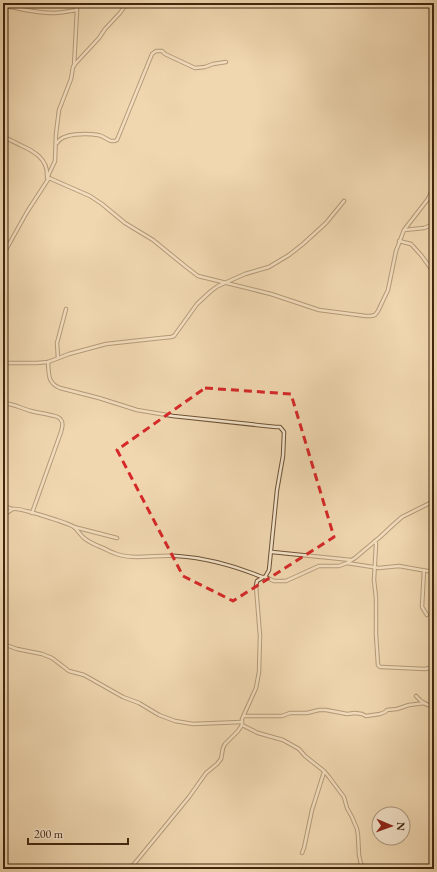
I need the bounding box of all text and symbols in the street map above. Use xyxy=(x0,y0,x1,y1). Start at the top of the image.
north arrow xyxy=(371,806,411,846)
scale bar xyxy=(28,820,128,846)
text: N xyxy=(394,822,408,831)
text: 200 m xyxy=(34,826,64,842)

